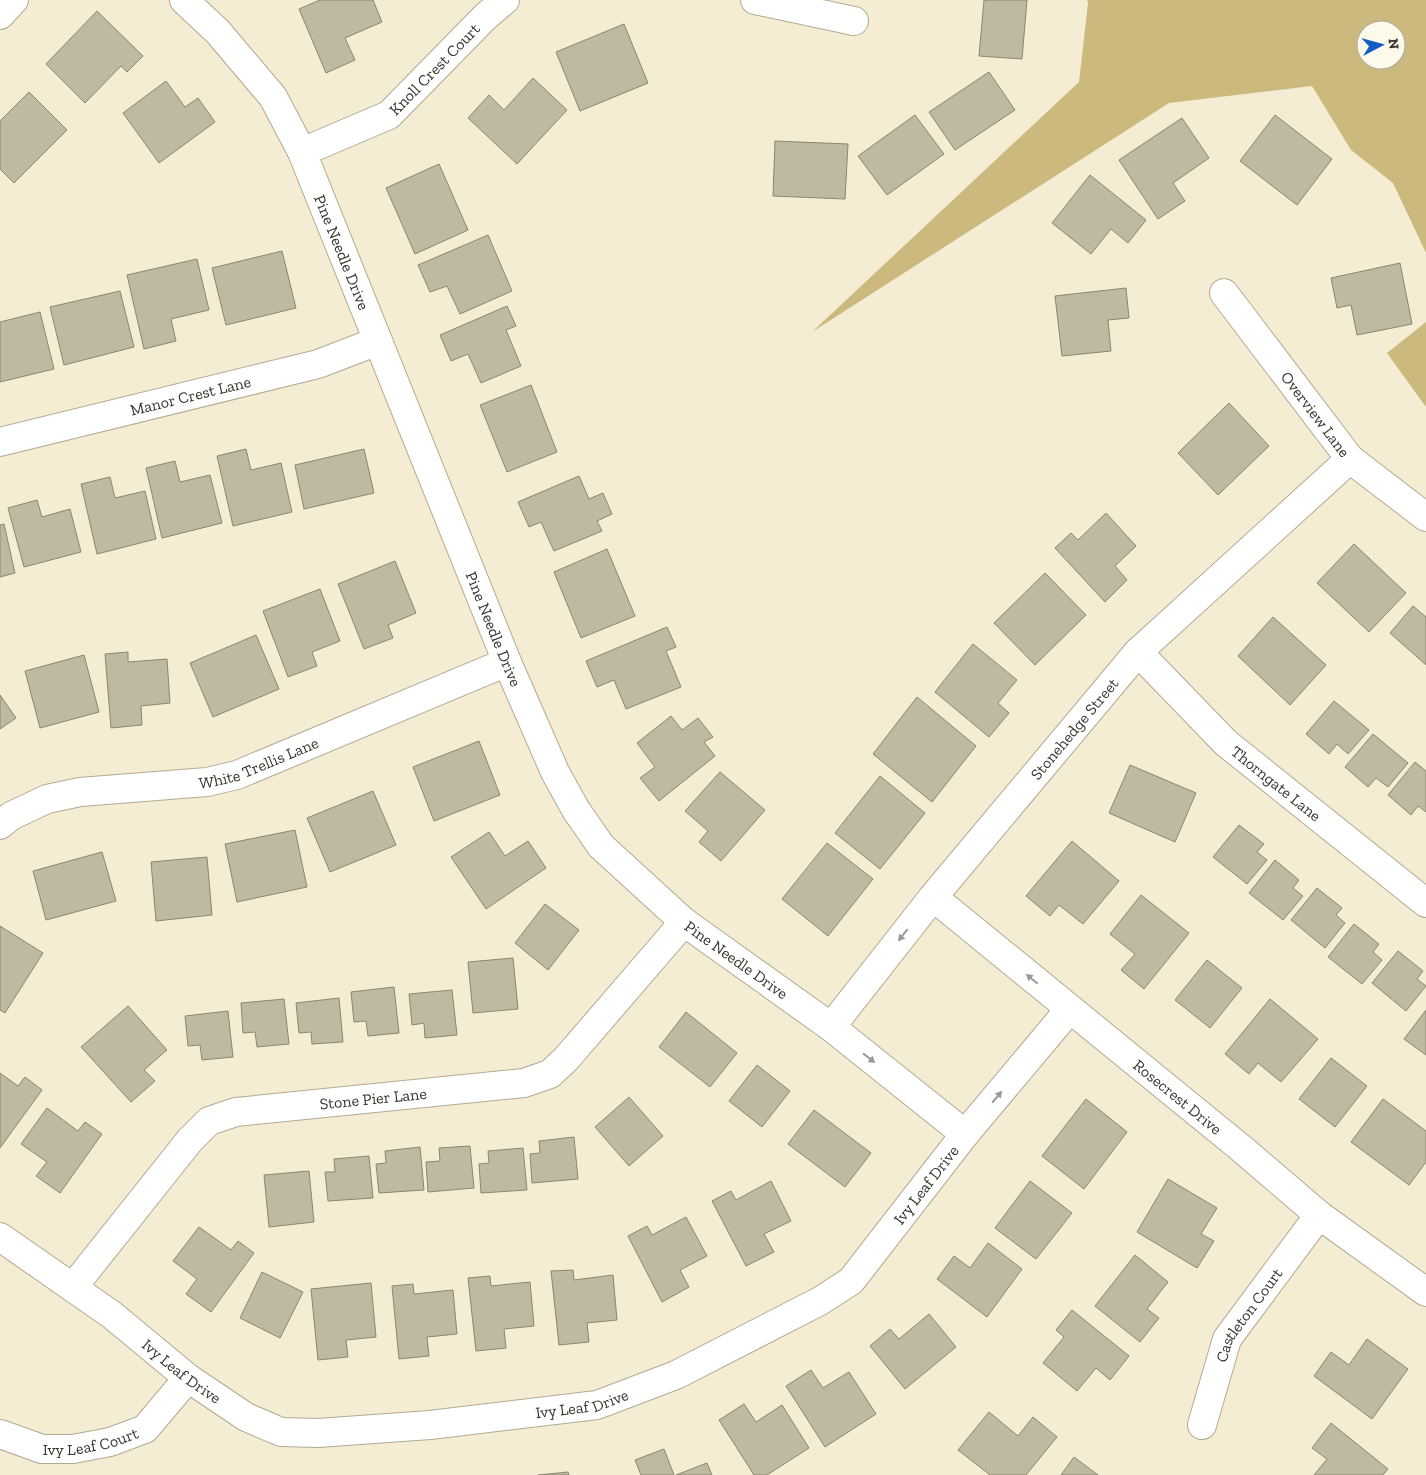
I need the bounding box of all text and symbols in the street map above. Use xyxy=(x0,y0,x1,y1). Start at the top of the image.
street label: Knoll Crest Court xyxy=(385,19,483,119)
north arrow xyxy=(1356,20,1406,70)
text: N xyxy=(1384,38,1402,50)
street label: Pine Needle Drive xyxy=(311,192,374,313)
street label: Overview Lane xyxy=(1277,367,1354,461)
street label: Manor Crest Lane xyxy=(128,371,253,419)
street label: Pine Needle Drive xyxy=(462,569,526,689)
street label: Stonehedge Street xyxy=(1026,674,1122,783)
street label: White Trellis Lane xyxy=(198,733,321,792)
street label: Thorngate Lane xyxy=(1227,742,1325,825)
street label: Pine Needle Drive xyxy=(681,916,792,1003)
one-way arrow xyxy=(897,929,908,942)
one-way arrow xyxy=(1025,973,1038,984)
one-way arrow xyxy=(862,1052,875,1063)
street label: Rosecrest Drive xyxy=(1130,1055,1226,1138)
street label: Stone Pier Lane xyxy=(319,1083,428,1113)
one-way arrow xyxy=(991,1090,1002,1103)
street label: Ivy Leaf Drive xyxy=(889,1141,962,1228)
street label: Castleton Court xyxy=(1211,1264,1286,1364)
street label: Ivy Leaf Drive xyxy=(138,1335,225,1407)
street label: Ivy Leaf Drive xyxy=(534,1385,631,1422)
street label: Ivy Leaf Court xyxy=(43,1423,141,1459)

